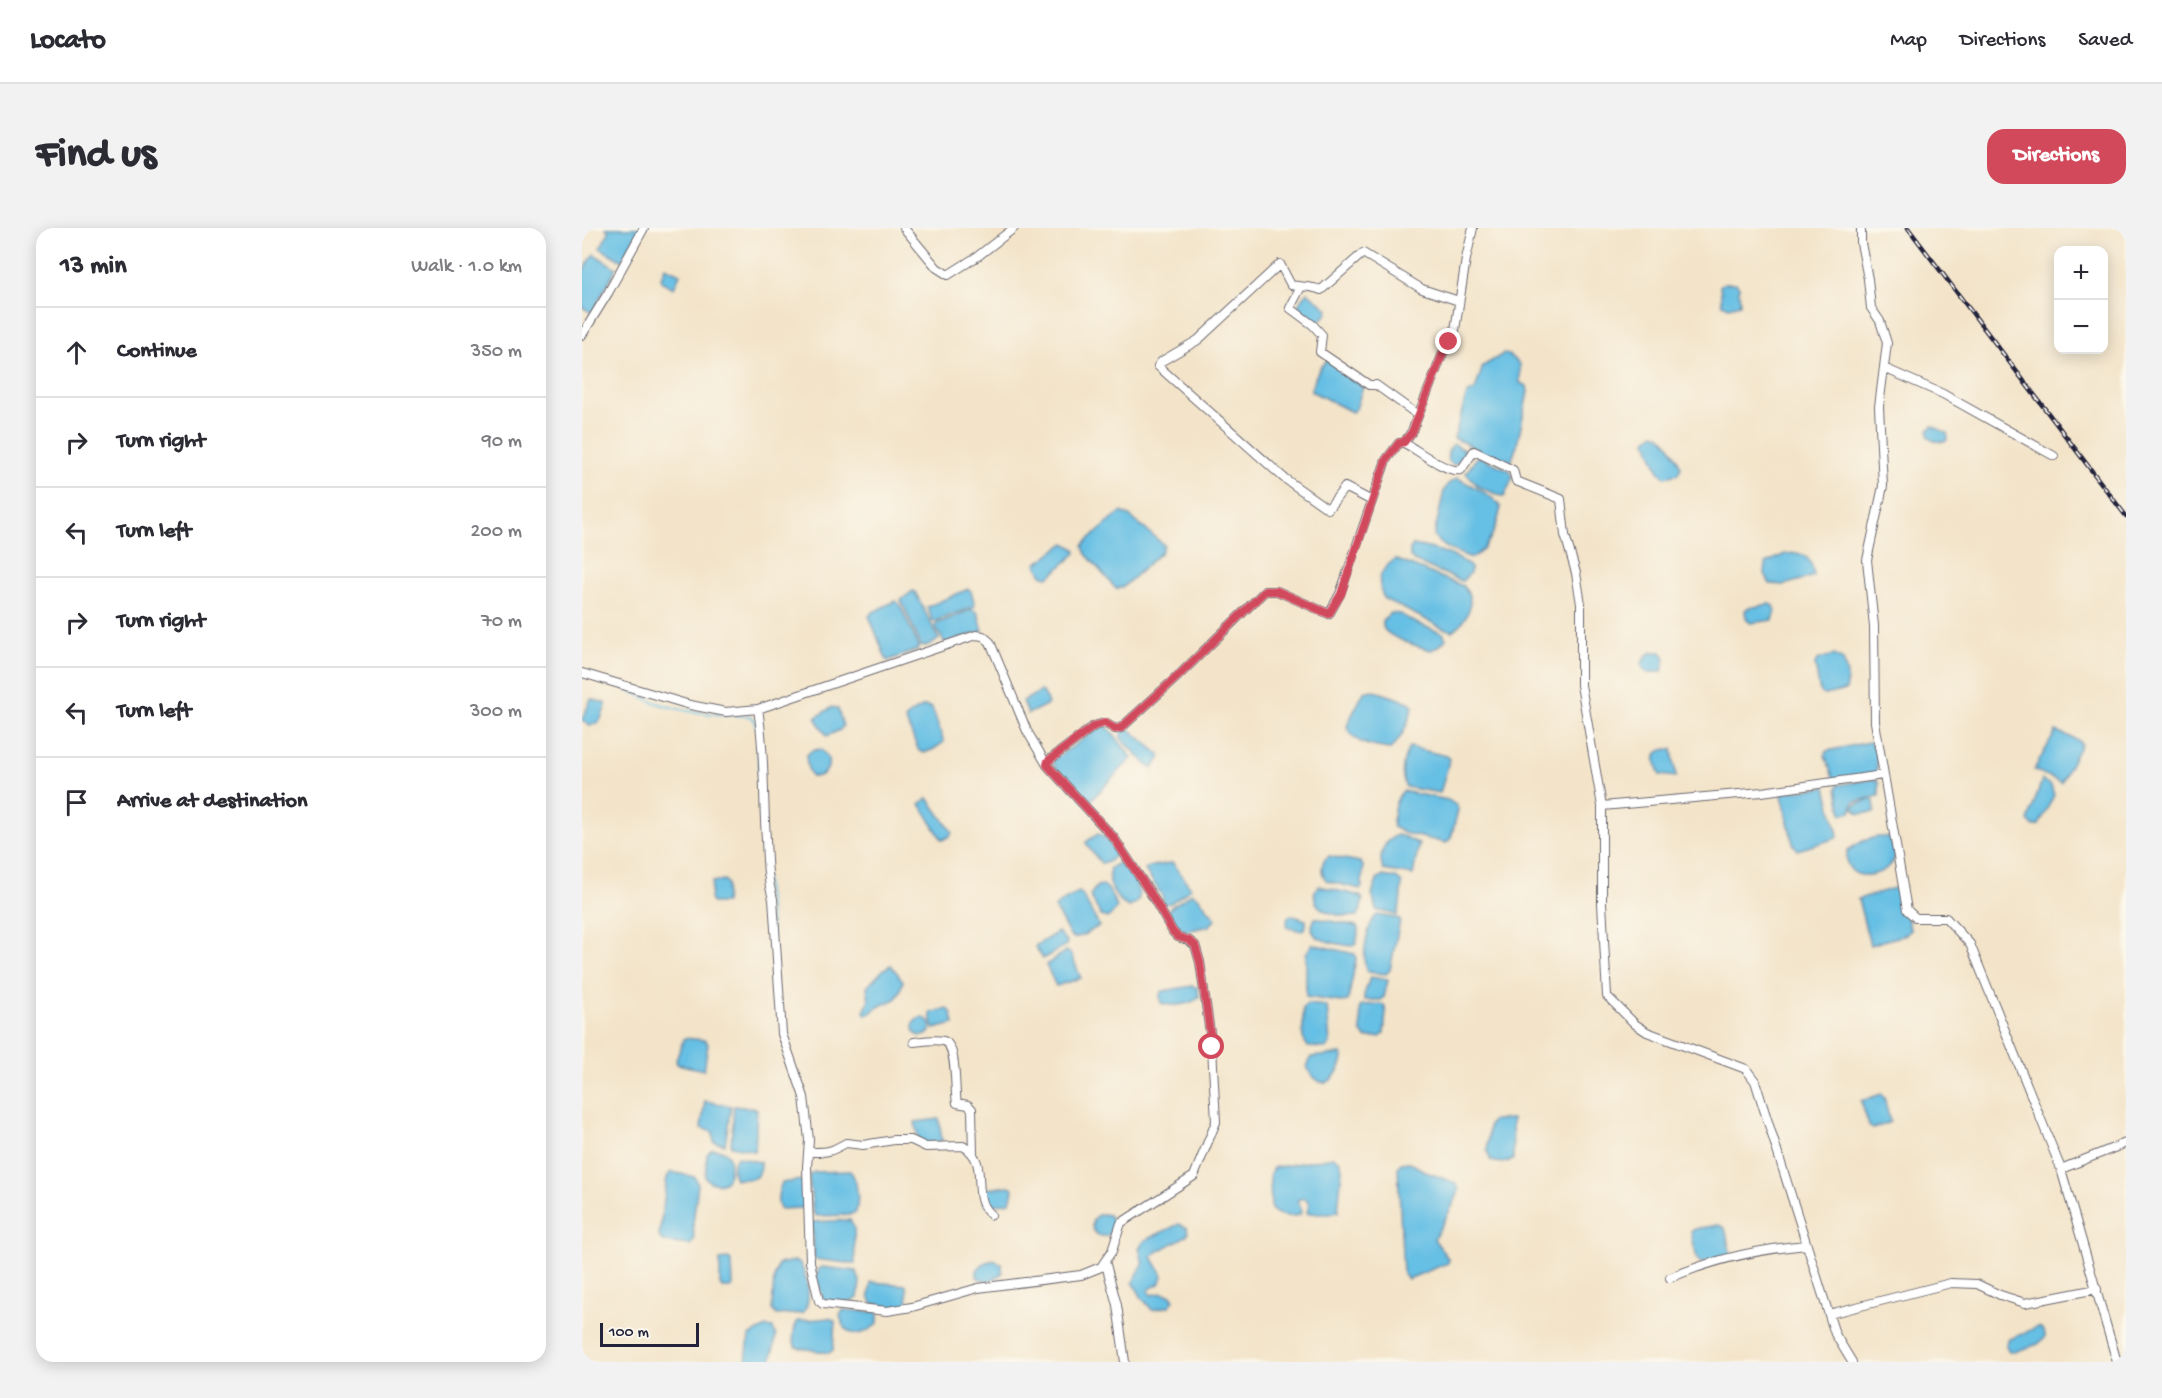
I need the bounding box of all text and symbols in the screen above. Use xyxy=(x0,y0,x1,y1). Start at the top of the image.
text: Locato xyxy=(30,25,106,58)
text: Map xyxy=(1890,29,1927,54)
text: Directions xyxy=(1960,29,2045,54)
text: Saved xyxy=(2078,29,2132,54)
button: Directions xyxy=(1987,129,2126,184)
text: Find us xyxy=(36,132,156,181)
map controls xyxy=(2054,246,2108,354)
button: + xyxy=(2054,246,2108,300)
text: 13 min xyxy=(60,252,127,283)
text: Walk · 1.0 km xyxy=(411,256,522,279)
button: − xyxy=(2054,300,2108,354)
route end xyxy=(1435,328,1461,354)
icon: ahead xyxy=(60,336,93,369)
text: Continue xyxy=(117,339,197,365)
text: 350 m xyxy=(471,341,522,364)
icon: right xyxy=(60,426,93,459)
text: Turn right xyxy=(117,429,205,455)
text: 90 m xyxy=(482,431,522,454)
icon: left xyxy=(60,516,93,549)
text: Turn left xyxy=(117,519,191,545)
text: 200 m xyxy=(471,521,522,544)
icon: right xyxy=(60,606,93,639)
text: Turn right xyxy=(117,609,205,635)
text: 70 m xyxy=(481,611,522,634)
icon: left xyxy=(60,696,93,729)
text: Turn left xyxy=(117,699,191,725)
text: 300 m xyxy=(470,701,522,724)
icon: arrive xyxy=(60,786,93,819)
text: Arrive at destination xyxy=(117,789,307,815)
route start xyxy=(1198,1033,1224,1059)
scale bar xyxy=(600,1320,699,1348)
text: 100 m xyxy=(609,1324,649,1343)

